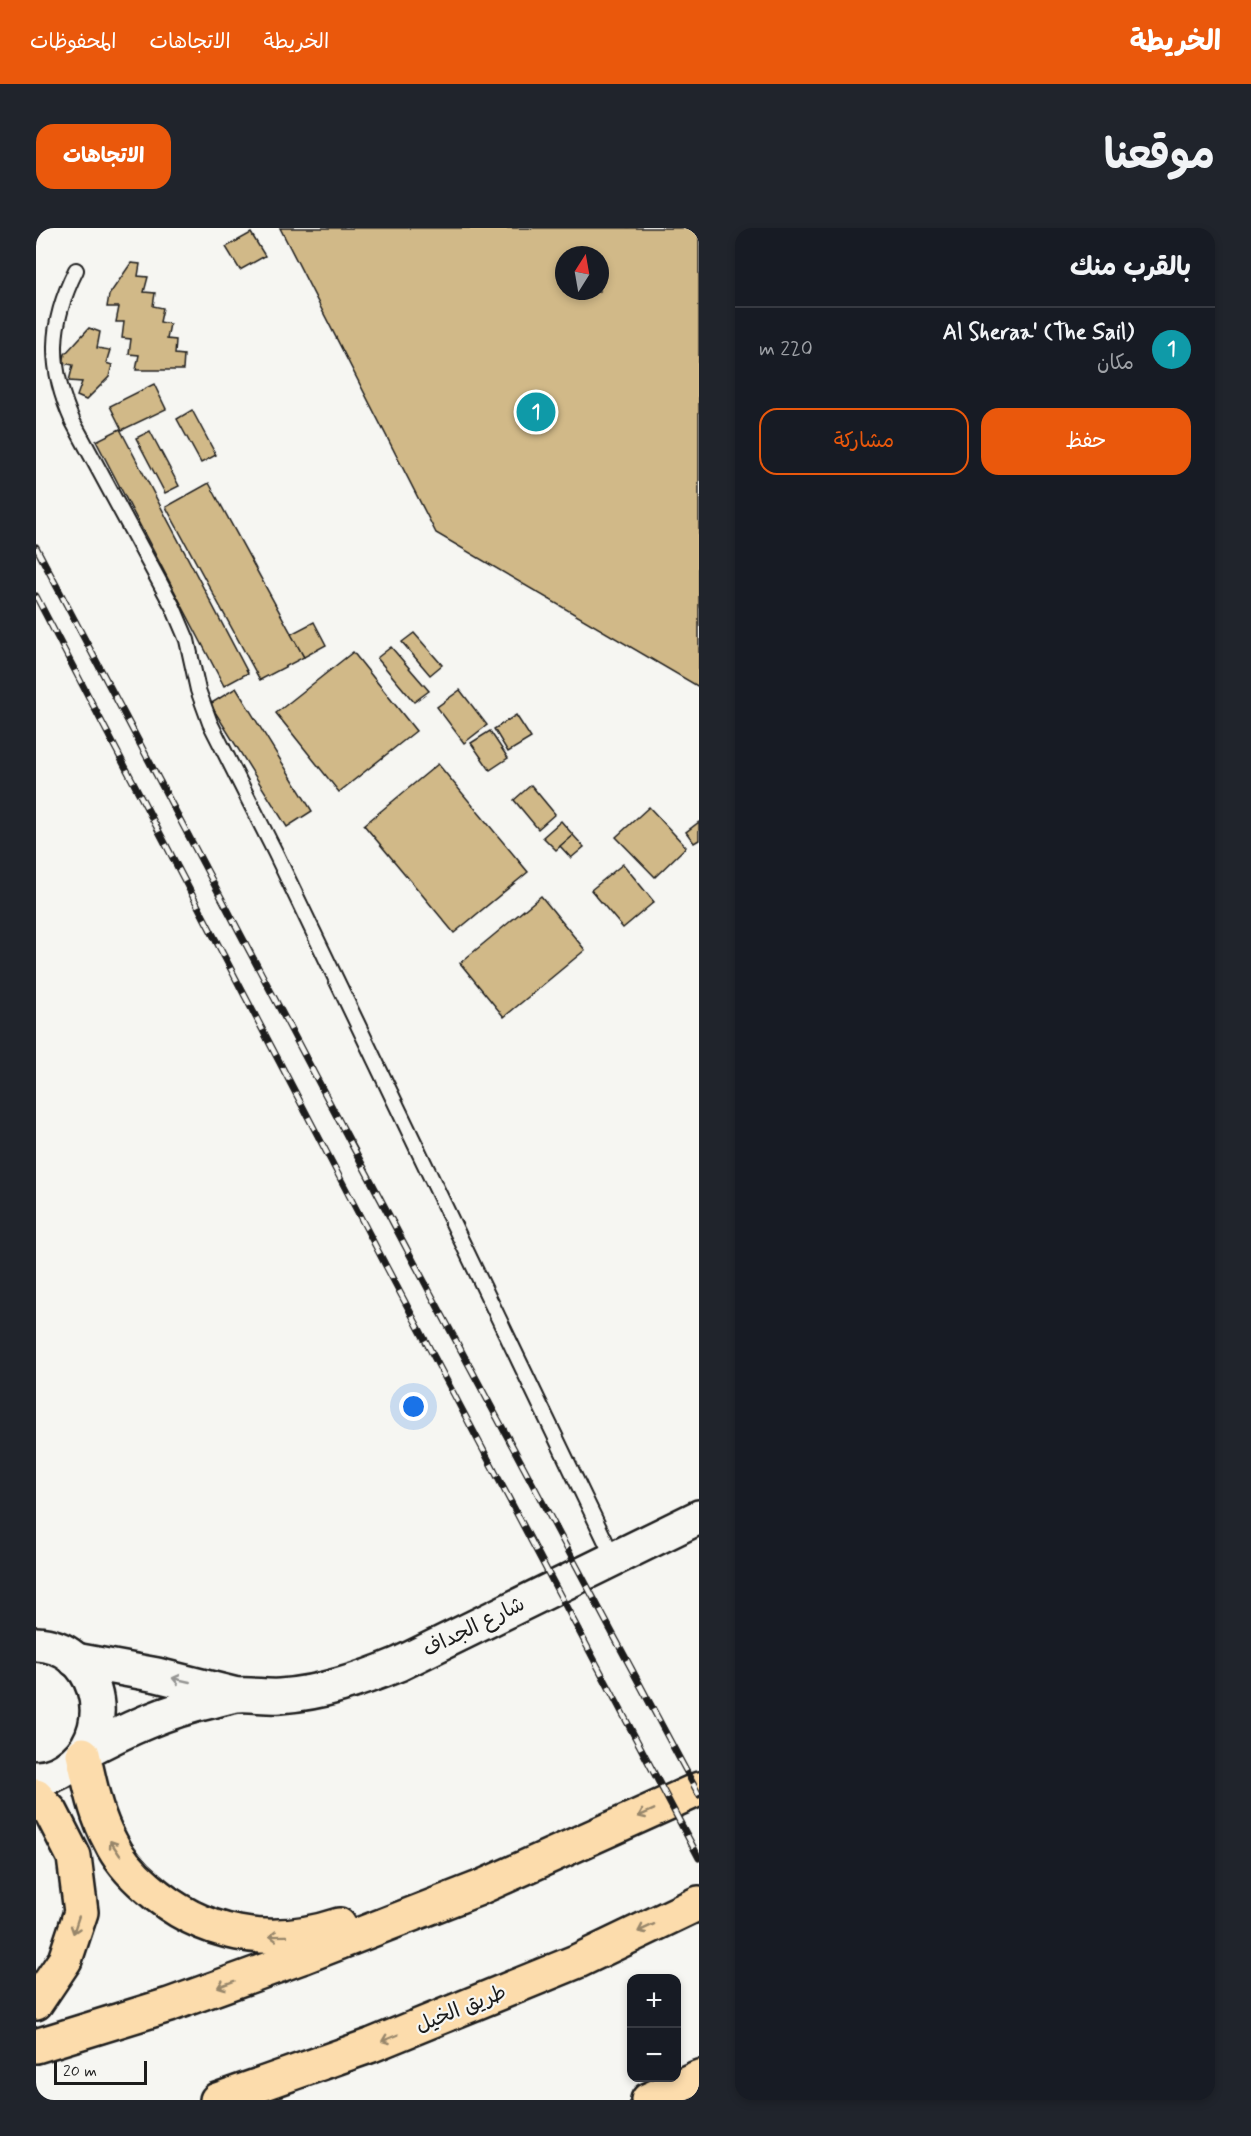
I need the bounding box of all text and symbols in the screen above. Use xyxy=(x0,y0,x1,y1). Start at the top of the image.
text: الخريطة xyxy=(1130,24,1221,61)
text: المحفوظات xyxy=(30,28,116,56)
text: الاتجاهات xyxy=(149,28,231,56)
text: الخريطة xyxy=(264,28,329,56)
button: الاتجاهات xyxy=(36,124,171,189)
text: موقعنا xyxy=(1104,129,1215,184)
north arrow xyxy=(555,246,609,300)
text: بالقرب منك xyxy=(1070,251,1191,285)
text: Al Sheraa' (The Sail) xyxy=(943,319,1134,347)
text: 220 m xyxy=(759,336,813,363)
text: 1 xyxy=(1167,336,1176,363)
text: مكان xyxy=(1097,350,1134,377)
pin: 1 xyxy=(516,390,556,435)
button: مشاركة xyxy=(759,408,969,475)
button: حفظ xyxy=(981,408,1191,475)
your location xyxy=(399,1392,428,1421)
street label: شارع الجداف xyxy=(418,1590,530,1664)
one-way arrow xyxy=(172,1674,191,1686)
one-way arrow xyxy=(637,1808,655,1819)
one-way arrow xyxy=(108,1840,121,1857)
one-way arrow xyxy=(70,1915,81,1934)
one-way arrow xyxy=(638,1923,656,1935)
one-way arrow xyxy=(268,1930,288,1942)
map controls xyxy=(627,1974,681,2082)
button: + xyxy=(627,1974,681,2028)
street label: طريق الخيل xyxy=(411,1978,511,2040)
one-way arrow xyxy=(217,1980,236,1991)
button: − xyxy=(627,2028,681,2082)
one-way arrow xyxy=(381,2033,400,2044)
scale bar xyxy=(54,2058,147,2086)
text: 20 m xyxy=(63,2061,97,2082)

